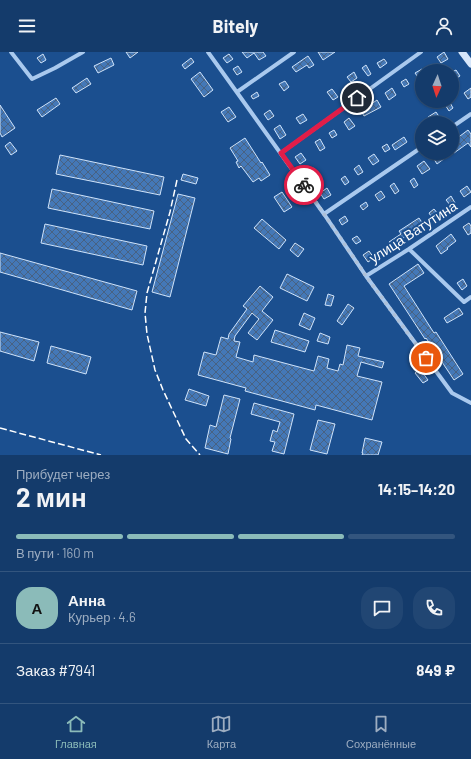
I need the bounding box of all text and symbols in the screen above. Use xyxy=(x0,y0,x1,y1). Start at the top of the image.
icon: menu xyxy=(16,15,38,37)
text: Bitely xyxy=(213,15,258,37)
icon: person xyxy=(433,15,455,37)
north arrow xyxy=(415,64,459,108)
map controls xyxy=(415,64,459,160)
pin xyxy=(340,81,374,115)
icon: home xyxy=(346,87,368,109)
button: layers xyxy=(415,116,459,160)
courier xyxy=(284,165,324,205)
icon: bike xyxy=(293,174,315,196)
street label: улица Ватутина xyxy=(366,197,460,266)
pin xyxy=(409,341,443,375)
icon: bag xyxy=(415,347,437,369)
text: Прибудет через xyxy=(16,466,110,482)
text: 14:15–14:20 xyxy=(378,480,455,498)
text: 2 мин xyxy=(16,481,87,512)
text: В пути · 160 m xyxy=(16,545,94,561)
button: chat xyxy=(361,587,403,629)
button: phone xyxy=(413,587,455,629)
text: Анна xyxy=(68,591,105,609)
text: А xyxy=(32,599,42,617)
text: Курьер · 4.6 xyxy=(68,609,136,625)
text: Заказ #7941 xyxy=(16,661,95,679)
text: 849 ₽ xyxy=(416,661,455,679)
tab: Главная xyxy=(55,713,97,750)
tab: Карта xyxy=(207,713,236,750)
tab: Сохранённые xyxy=(346,713,416,750)

